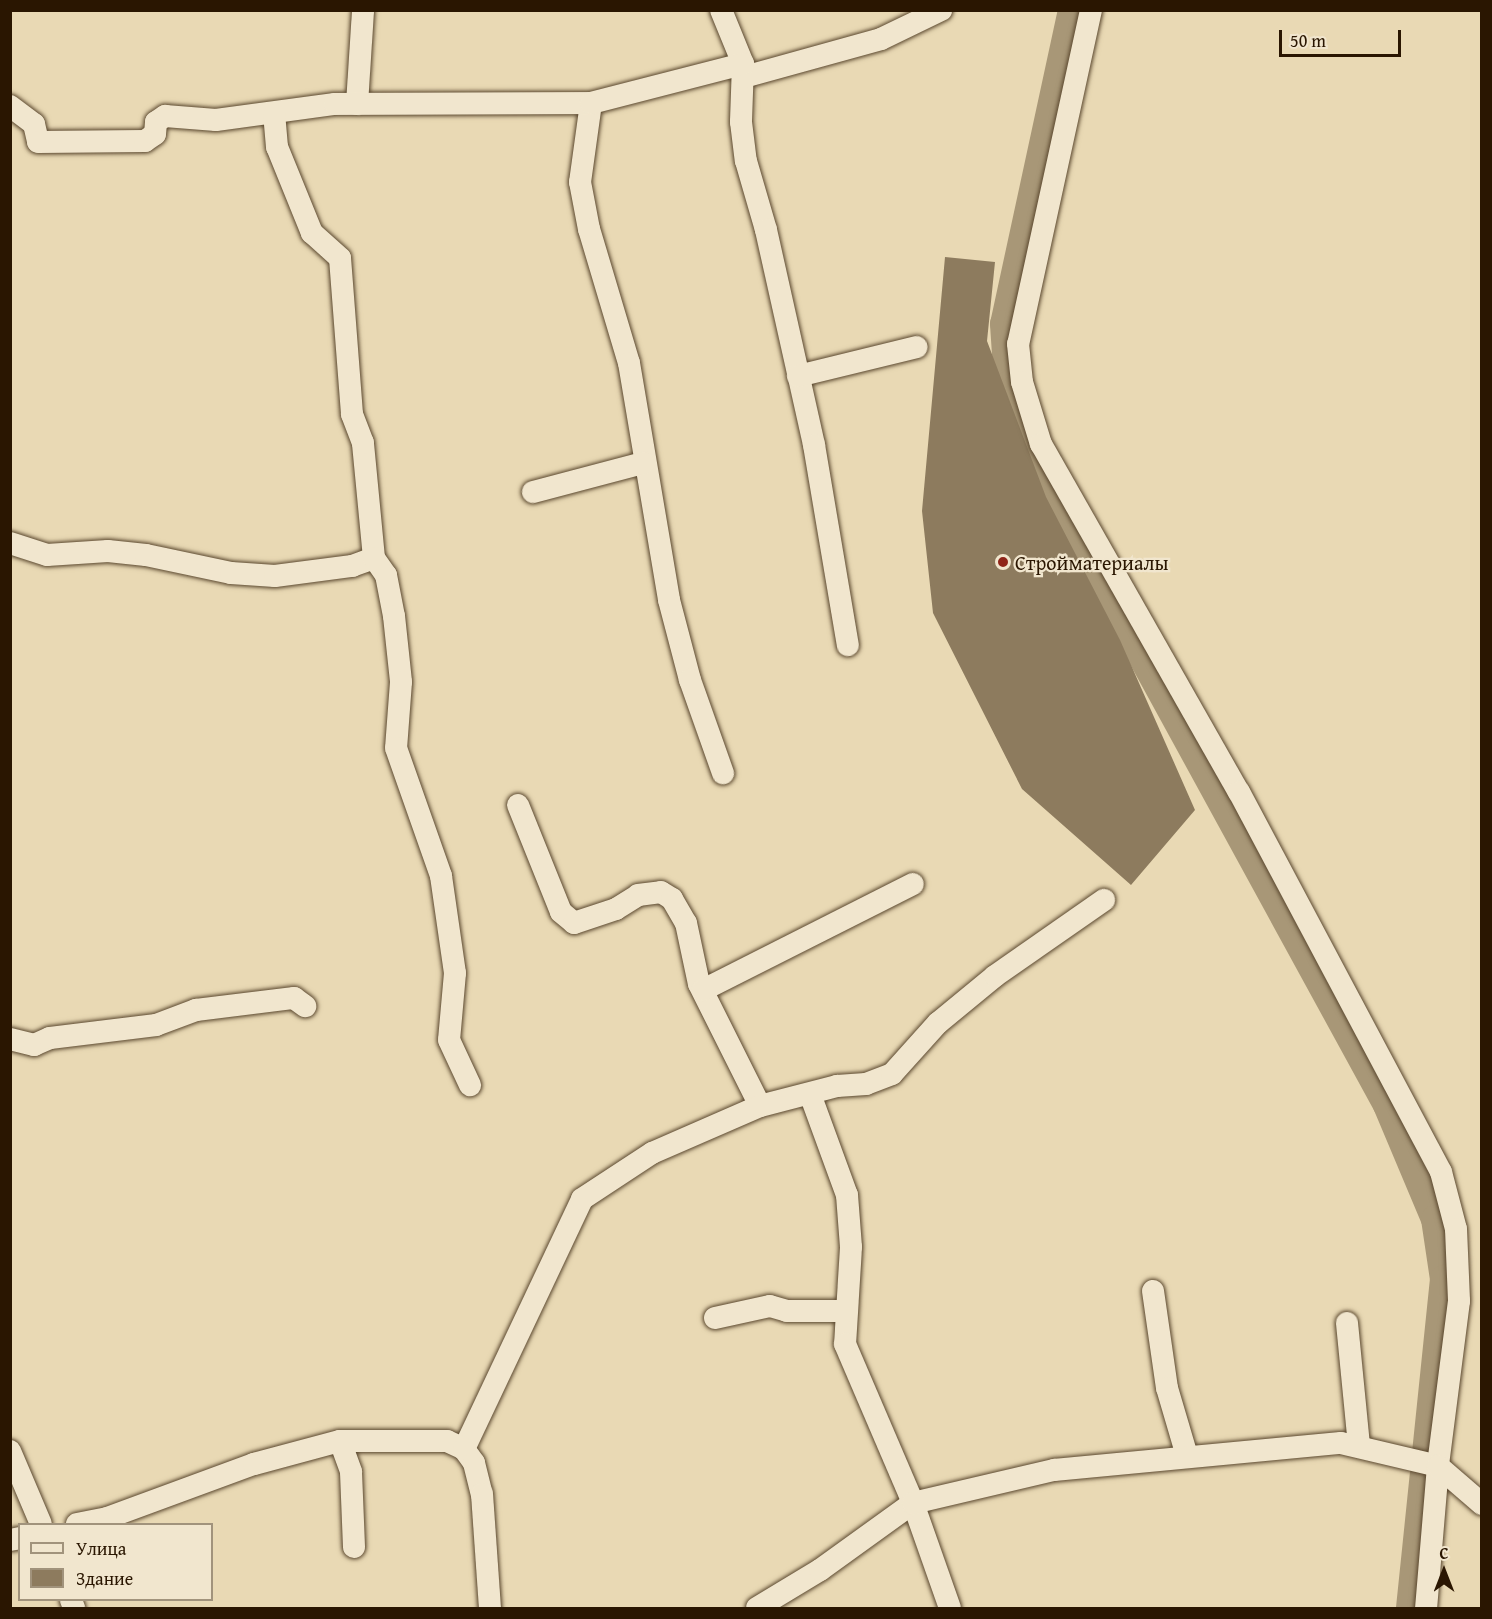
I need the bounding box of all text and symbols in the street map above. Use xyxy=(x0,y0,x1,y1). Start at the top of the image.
scale bar xyxy=(1282,18,1404,56)
text: 50 m xyxy=(1290,27,1326,54)
place label: Стройматериалы xyxy=(1015,550,1168,574)
marker: Стройматериалы xyxy=(996,555,1010,569)
legend xyxy=(18,1523,213,1601)
text: Улица xyxy=(76,1535,126,1562)
north arrow xyxy=(1414,1541,1474,1601)
text: С xyxy=(1439,1541,1449,1565)
text: Здание xyxy=(76,1565,133,1592)

